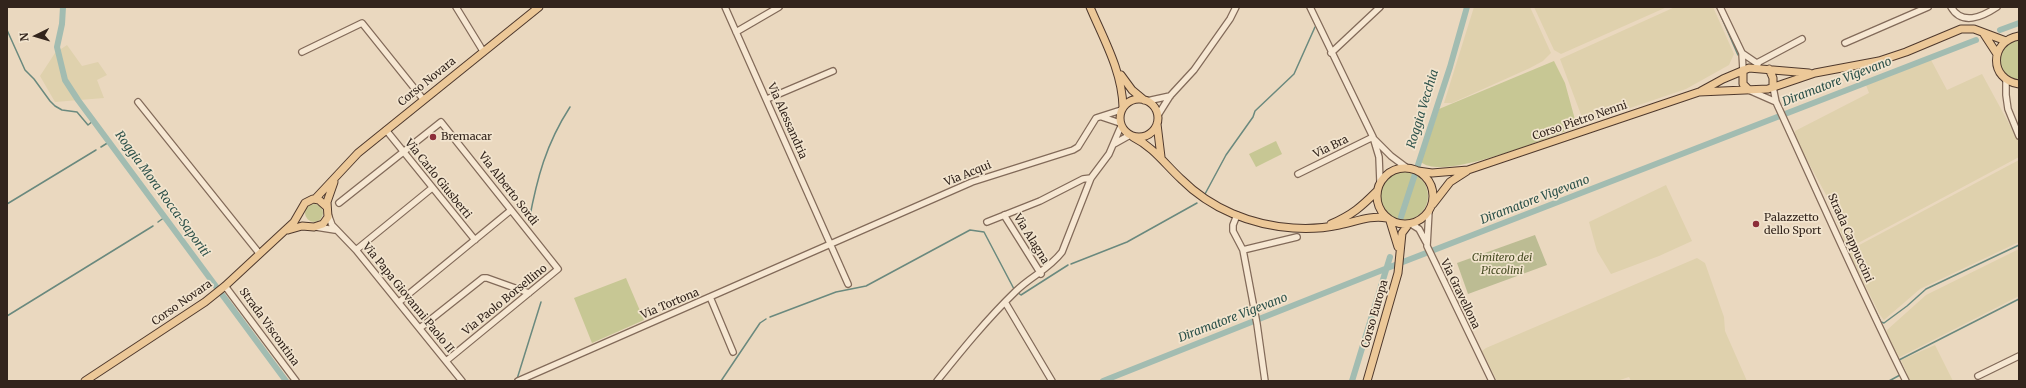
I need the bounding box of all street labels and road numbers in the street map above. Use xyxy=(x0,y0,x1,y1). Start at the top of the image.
street label: Corso Novara xyxy=(396,55,458,109)
street label: Via Alessandria xyxy=(764,81,810,161)
street label: Corso Pietro Nenni xyxy=(1531,99,1629,143)
street label: Via Bra xyxy=(1311,133,1351,161)
street label: Via Carlo Giusberti xyxy=(402,137,474,221)
street label: Via Alberto Sordi xyxy=(475,150,541,228)
street label: Via Acqui xyxy=(943,159,993,189)
street label: Strada Cappuccini xyxy=(1825,192,1875,284)
street label: Via Alagna xyxy=(1010,212,1052,266)
street label: Via Papa Giovanni Paolo II xyxy=(360,240,456,356)
street label: Via Gravellona xyxy=(1437,257,1483,331)
street label: Via Paolo Borsellino xyxy=(460,262,550,338)
street label: Corso Novara xyxy=(149,277,215,329)
street label: Corso Europa xyxy=(1359,278,1391,350)
street label: Strada Viscontina xyxy=(236,285,302,369)
street label: Via Tortona xyxy=(639,286,701,322)

